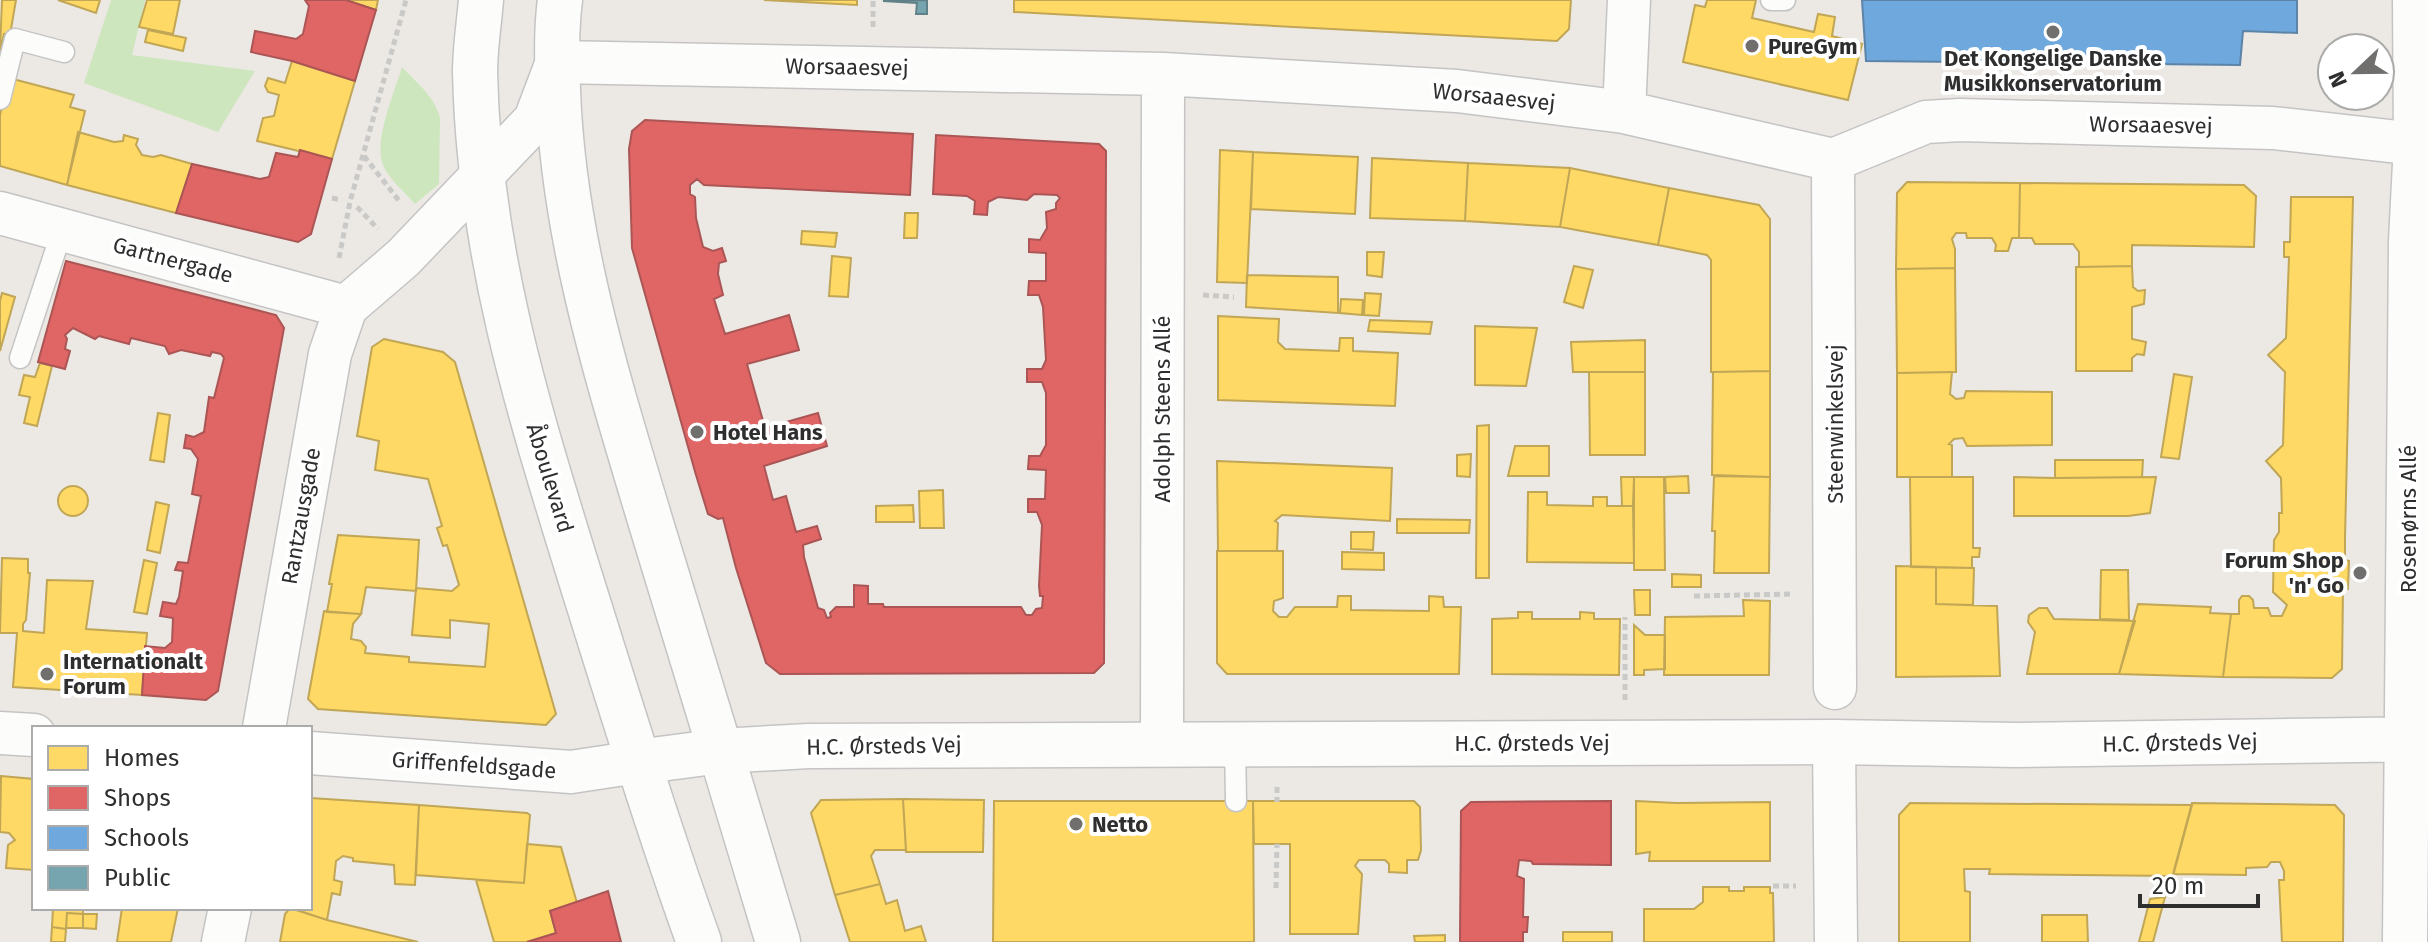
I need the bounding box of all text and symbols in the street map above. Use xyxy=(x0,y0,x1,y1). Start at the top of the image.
marker: Det Kongelige Danske Musikkonservatorium xyxy=(2044,23,2062,41)
north arrow xyxy=(2316,32,2396,112)
place label: PureGym xyxy=(1768,33,1858,60)
marker: PureGym xyxy=(1743,37,1761,55)
place label: Det Kongelige Danske Musikkonservatorium xyxy=(1944,45,2162,97)
street label: Worsaaesvej xyxy=(785,52,909,82)
text: N xyxy=(2323,67,2353,91)
street label: Worsaaesvej xyxy=(1431,77,1557,117)
street label: Worsaaesvej xyxy=(2089,110,2213,140)
street label: Gartnergade xyxy=(110,231,236,289)
street label: Adolph Steens Allé xyxy=(1149,316,1176,502)
street label: Steenwinkelsvej xyxy=(1822,344,1849,504)
place label: Hotel Hans xyxy=(713,419,823,446)
street label: Åboulevard xyxy=(521,420,579,536)
marker: Hotel Hans xyxy=(688,423,706,441)
street label: Rosenørns Allé xyxy=(2395,445,2422,593)
street label: Rantzausgade xyxy=(276,446,326,586)
place label: Forum Shop 'n' Go xyxy=(2225,547,2344,599)
marker: Forum Shop 'n' Go xyxy=(2351,564,2369,582)
place label: Internationalt Forum xyxy=(63,648,204,700)
marker: Internationalt Forum xyxy=(38,665,56,683)
legend xyxy=(32,726,312,910)
street label: H.C. Ørsteds Vej xyxy=(2102,728,2258,758)
street label: H.C. Ørsteds Vej xyxy=(1454,730,1610,757)
street label: H.C. Ørsteds Vej xyxy=(806,731,962,761)
text: Homes xyxy=(104,744,179,772)
street label: Griffenfeldsgade xyxy=(391,746,557,784)
text: Shops xyxy=(104,784,171,812)
place label: Netto xyxy=(1092,811,1148,838)
marker: Netto xyxy=(1067,815,1085,833)
text: Schools xyxy=(104,824,189,852)
scale bar xyxy=(2140,858,2258,908)
text: Public xyxy=(104,864,171,892)
text: 20 m xyxy=(2152,872,2204,900)

